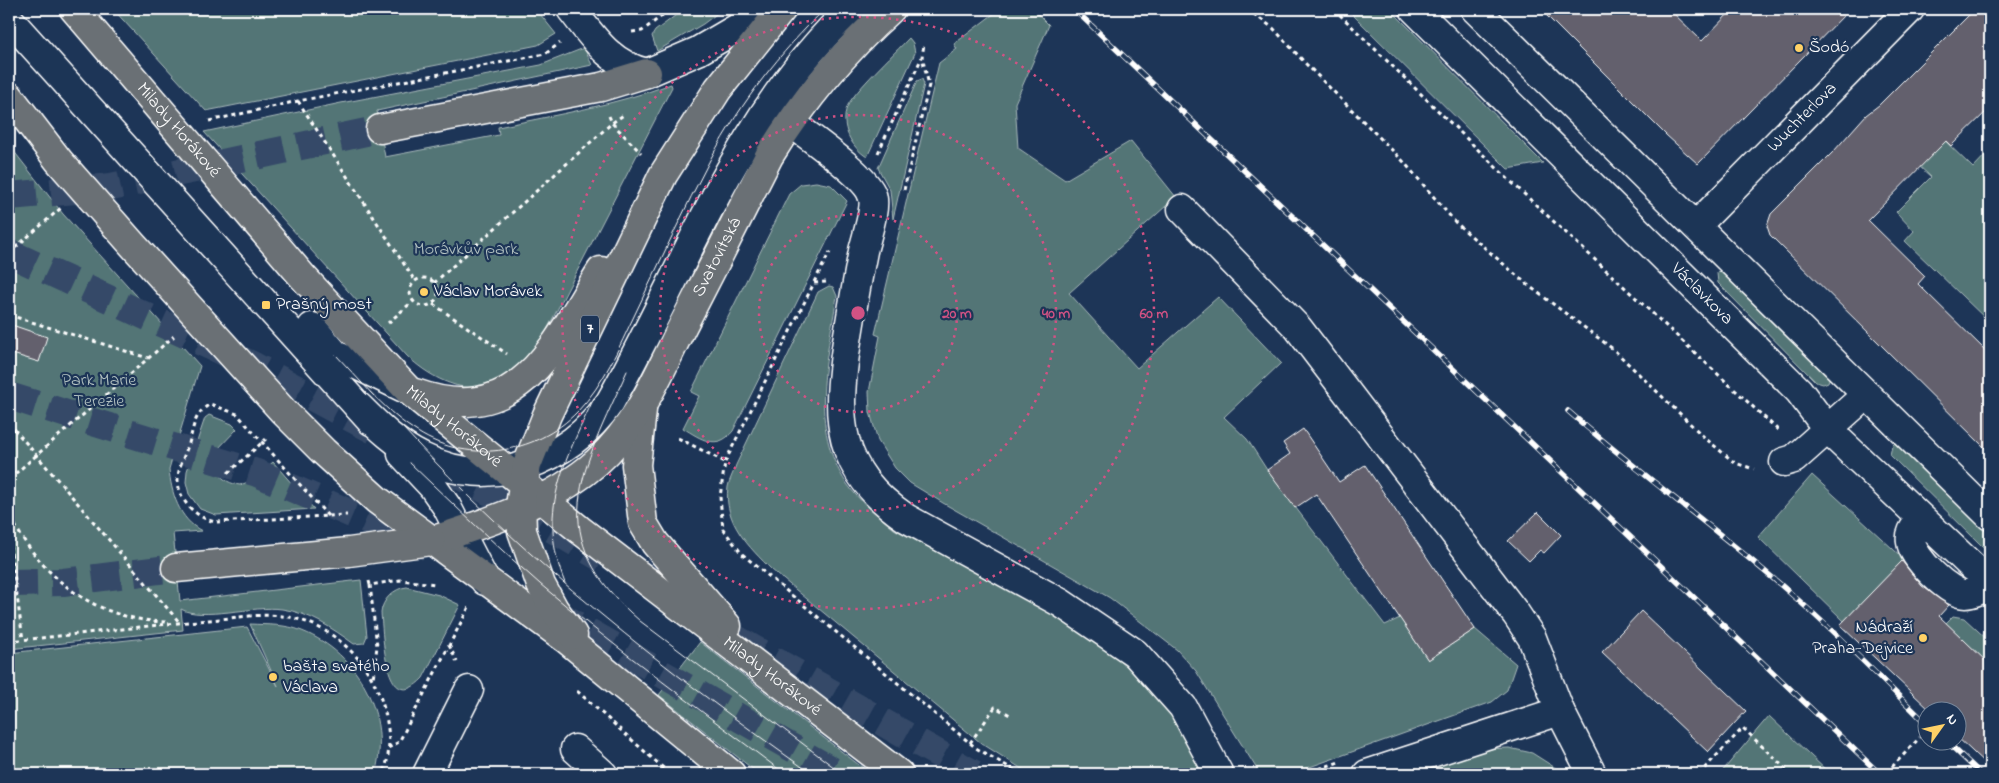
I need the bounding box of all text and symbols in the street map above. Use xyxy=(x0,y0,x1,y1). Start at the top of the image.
place label: Šodó xyxy=(1809,35,1849,61)
marker: Šodó xyxy=(1793,42,1805,54)
street label: Milady Horákové xyxy=(130,77,227,185)
street label: Wuchterlova xyxy=(1762,77,1843,159)
street label: Svatovítská xyxy=(687,213,749,302)
park label: Morávkův park xyxy=(414,237,518,263)
street label: Václavkova xyxy=(1664,256,1739,331)
place label: Václav Morávek xyxy=(433,279,542,305)
marker: Václav Morávek xyxy=(418,286,430,298)
place label: Prašný most xyxy=(276,292,372,318)
marker: Prašný most xyxy=(260,299,272,311)
text: 20 m xyxy=(941,303,972,325)
text: 40 m xyxy=(1041,303,1070,325)
text: 60 m xyxy=(1139,303,1169,325)
centre of rings xyxy=(849,304,867,322)
road number: 7 xyxy=(581,316,599,342)
park label: Park Marie Terezie xyxy=(62,368,137,415)
street label: Milady Horákové xyxy=(399,379,508,475)
place label: Nádraží Praha-Dejvice xyxy=(1812,615,1914,662)
street label: Milady Horákové xyxy=(717,630,827,724)
marker: Nádraží Praha-Dejvice xyxy=(1917,632,1929,644)
place label: bašta svatého Václava xyxy=(282,654,390,701)
marker: bašta svatého Václava xyxy=(267,671,279,683)
north arrow xyxy=(1916,700,1966,750)
text: N xyxy=(1940,710,1963,729)

